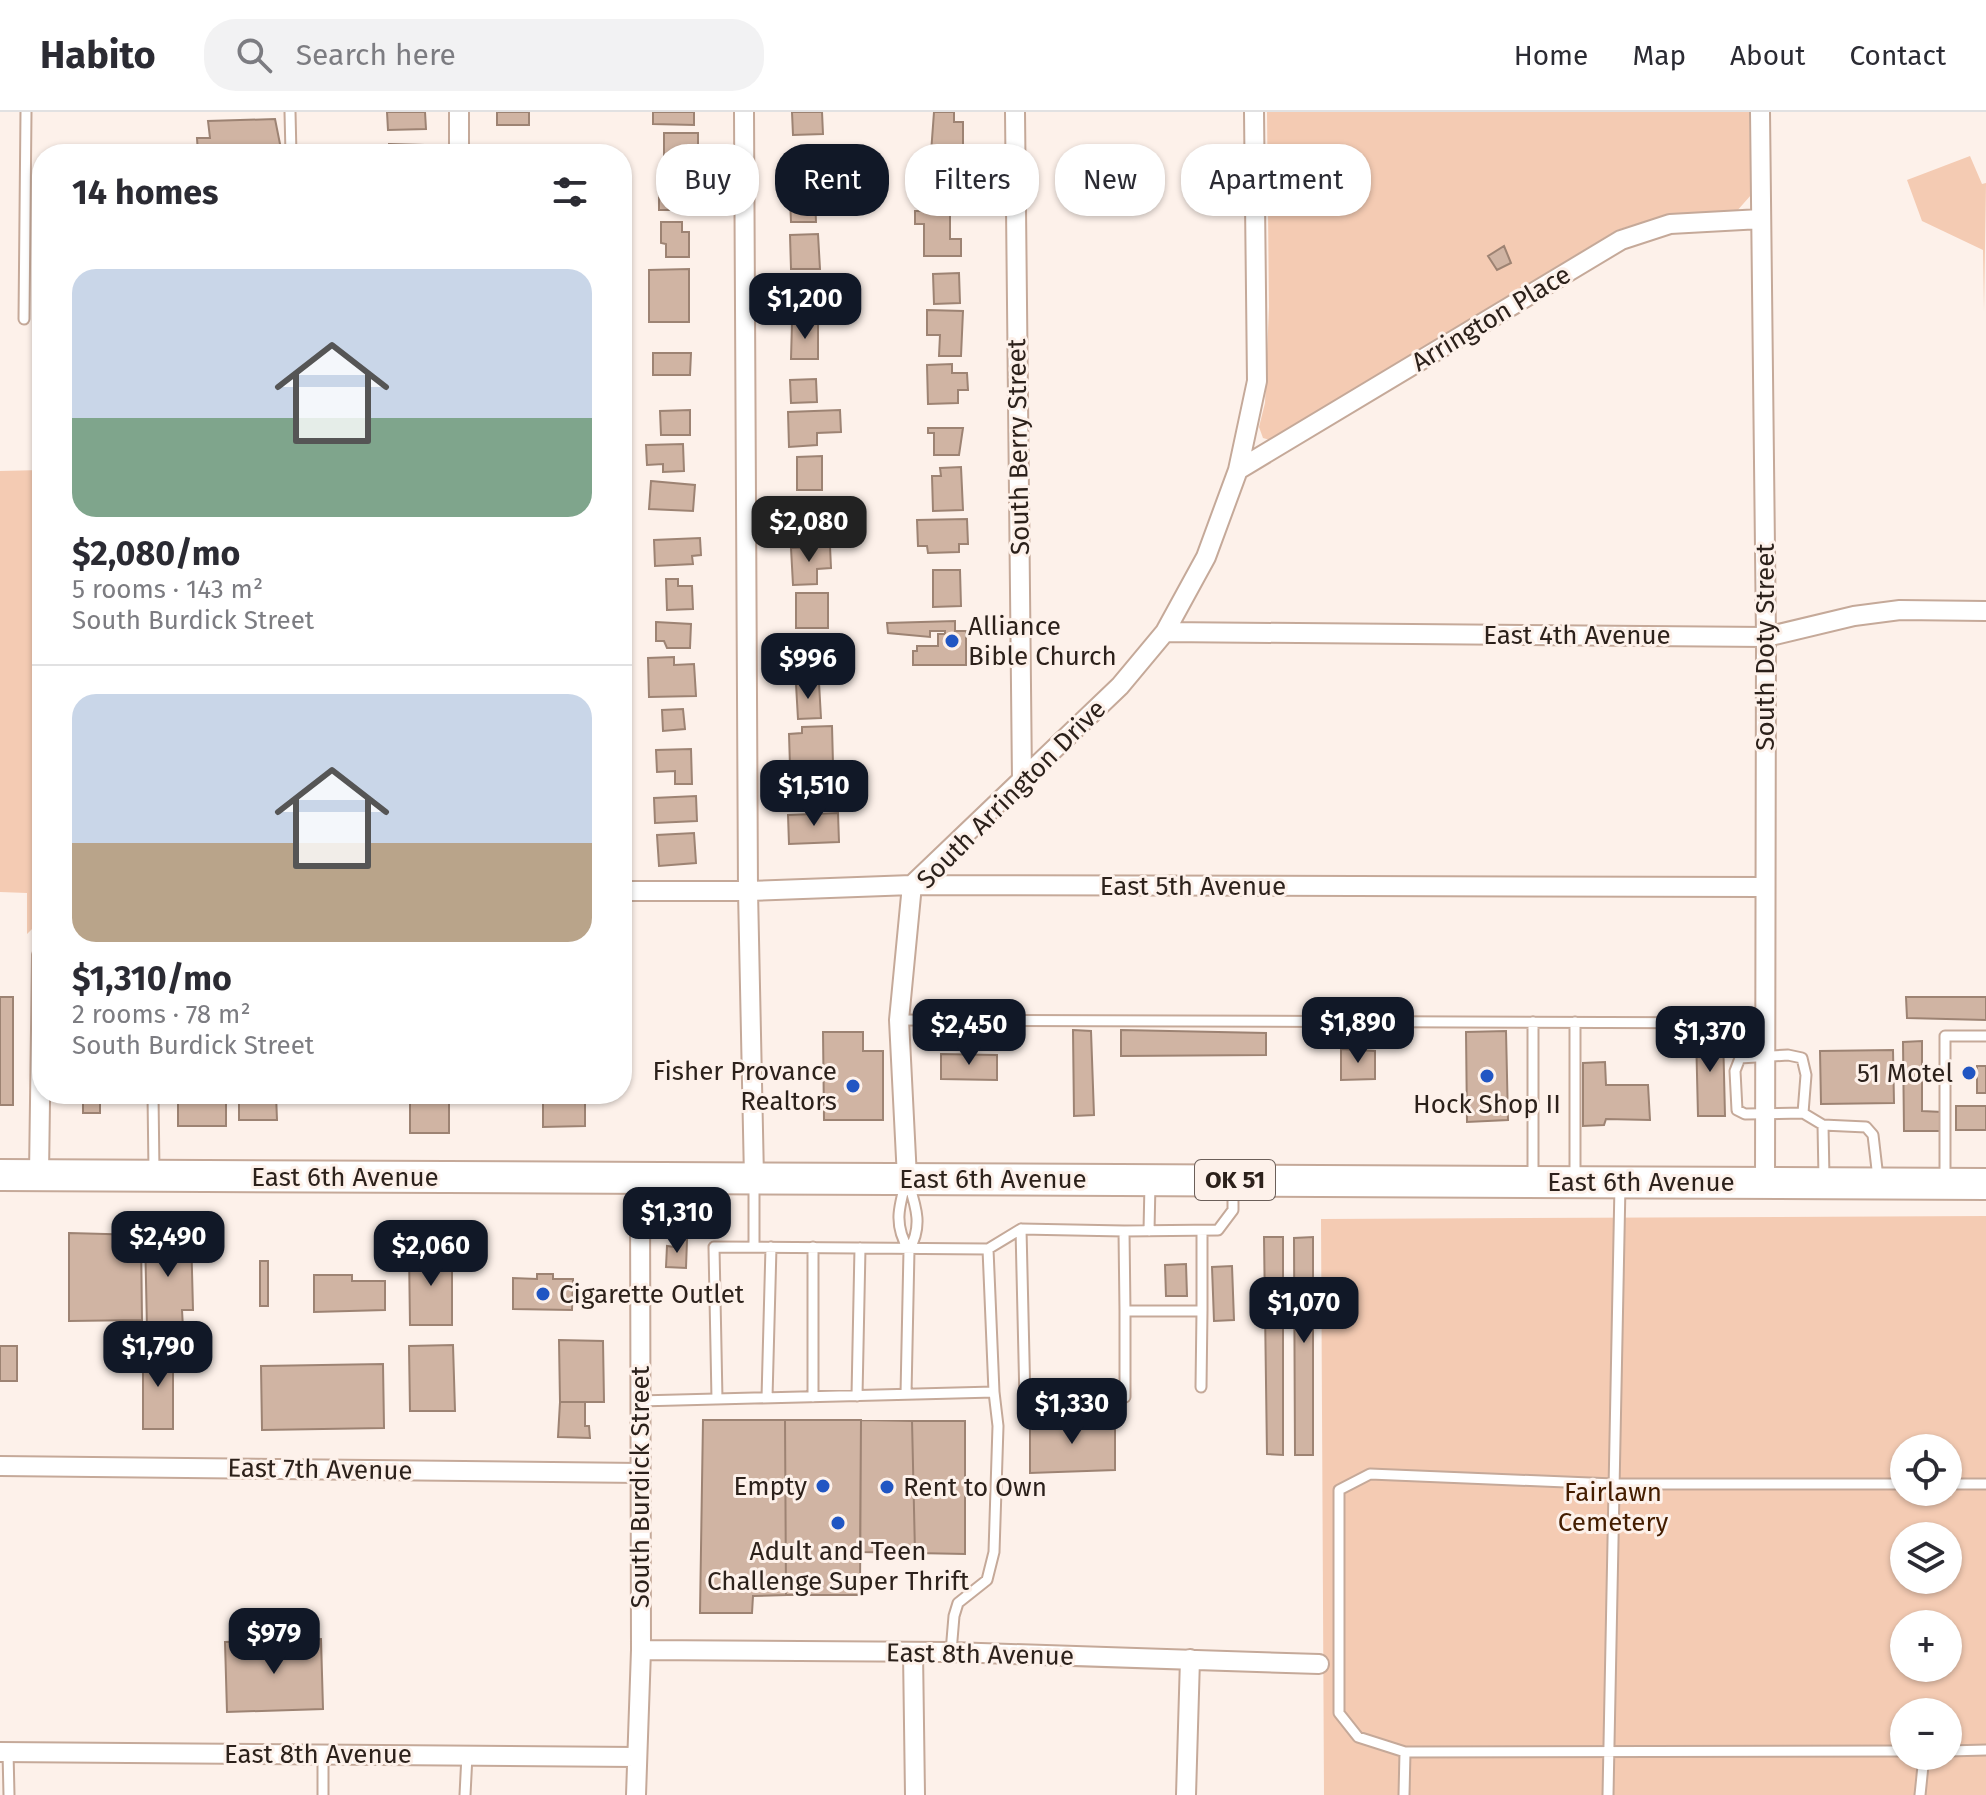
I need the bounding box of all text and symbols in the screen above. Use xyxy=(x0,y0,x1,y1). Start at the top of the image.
search box xyxy=(204,19,764,91)
text: Habito xyxy=(40,32,156,78)
icon: search xyxy=(232,33,276,77)
text: Search here xyxy=(296,37,456,73)
text: Home xyxy=(1514,39,1588,72)
text: Map xyxy=(1632,39,1686,72)
text: About xyxy=(1730,39,1805,72)
text: Contact xyxy=(1849,39,1946,72)
chip: Buy xyxy=(656,144,759,216)
chip: Rent xyxy=(775,144,889,216)
chip: Filters xyxy=(905,144,1039,216)
chip: New xyxy=(1055,144,1165,216)
chip: Apartment xyxy=(1181,144,1371,216)
icon: filters xyxy=(548,170,592,214)
text: 14 homes xyxy=(72,172,218,213)
street label: Arrington Place xyxy=(1406,259,1576,378)
pin: $1,200 xyxy=(740,273,870,341)
text: $1,200 xyxy=(767,283,843,314)
icon: home xyxy=(260,321,404,465)
street label: South Berry Street xyxy=(1001,338,1036,555)
pin: $2,080 xyxy=(744,496,874,564)
text: $2,080 xyxy=(770,506,848,537)
text: $2,080/mo xyxy=(72,533,240,574)
street label: South Doty Street xyxy=(1750,543,1781,751)
text: 5 rooms · 143 m² xyxy=(72,574,263,605)
text: South Burdick Street xyxy=(72,605,314,636)
place label: Alliance Bible Church xyxy=(968,611,1117,672)
street label: East 4th Avenue xyxy=(1483,620,1671,651)
marker: Alliance Bible Church xyxy=(943,632,961,650)
pin: $996 xyxy=(761,633,855,701)
text: $996 xyxy=(779,643,837,674)
street label: South Arrington Drive xyxy=(910,693,1112,895)
icon: home xyxy=(260,746,404,890)
pin: $1,510 xyxy=(749,760,879,828)
text: $1,510 xyxy=(778,770,850,801)
street label: East 5th Avenue xyxy=(1100,871,1286,902)
text: $1,310/mo xyxy=(72,958,232,999)
pin: $1,890 xyxy=(1293,997,1423,1065)
text: 2 rooms · 78 m² xyxy=(72,999,251,1030)
pin: $2,450 xyxy=(904,999,1034,1067)
pin: $1,370 xyxy=(1645,1006,1775,1074)
text: $1,890 xyxy=(1320,1007,1396,1038)
text: $2,450 xyxy=(931,1009,1007,1040)
text: $1,370 xyxy=(1674,1016,1746,1047)
text: South Burdick Street xyxy=(72,1030,314,1061)
place label: Fisher Provance Realtors xyxy=(653,1056,837,1117)
place label: 51 Motel xyxy=(1857,1058,1953,1089)
marker: 51 Motel xyxy=(1960,1064,1978,1082)
marker: Hock Shop II xyxy=(1478,1067,1496,1085)
marker: Fisher Provance Realtors xyxy=(844,1077,862,1095)
place label: Hock Shop II xyxy=(1413,1089,1561,1120)
road number: OK 51 xyxy=(1195,1160,1275,1200)
street label: East 6th Avenue xyxy=(251,1162,439,1193)
street label: East 6th Avenue xyxy=(899,1164,1087,1195)
street label: East 6th Avenue xyxy=(1547,1167,1735,1198)
pin: $1,310 xyxy=(612,1187,742,1255)
text: $1,310 xyxy=(641,1197,713,1228)
pin: $2,490 xyxy=(103,1211,233,1279)
pin: $2,060 xyxy=(366,1220,496,1288)
text: $2,490 xyxy=(129,1221,207,1252)
text: $2,060 xyxy=(392,1230,470,1261)
pin: $1,070 xyxy=(1239,1277,1369,1345)
place label: Cigarette Outlet xyxy=(559,1279,745,1310)
marker: Cigarette Outlet xyxy=(534,1285,552,1303)
text: $1,070 xyxy=(1267,1287,1341,1318)
pin: $1,790 xyxy=(93,1321,223,1389)
text: $1,790 xyxy=(121,1331,195,1362)
street label: South Burdick Street xyxy=(625,1365,656,1608)
pin: $1,330 xyxy=(1007,1378,1137,1446)
text: $1,330 xyxy=(1035,1388,1109,1419)
map controls xyxy=(1890,1434,1962,1770)
button: locate xyxy=(1890,1434,1962,1506)
street label: East 7th Avenue xyxy=(227,1452,413,1487)
place label: Empty xyxy=(734,1471,807,1502)
place label: Rent to Own xyxy=(903,1472,1047,1503)
marker: Empty xyxy=(814,1477,832,1495)
park label: Fairlawn Cemetery xyxy=(1558,1477,1669,1538)
marker: Rent to Own xyxy=(878,1478,896,1496)
marker: Adult and Teen Challenge Super Thrift xyxy=(829,1514,847,1532)
button: layers xyxy=(1890,1522,1962,1594)
place label: Adult and Teen Challenge Super Thrift xyxy=(707,1536,970,1597)
pin: $979 xyxy=(227,1608,321,1676)
button: + xyxy=(1890,1610,1962,1682)
text: $979 xyxy=(247,1618,301,1649)
street label: East 8th Avenue xyxy=(886,1637,1074,1672)
button: − xyxy=(1890,1698,1962,1770)
street label: East 8th Avenue xyxy=(224,1739,412,1770)

